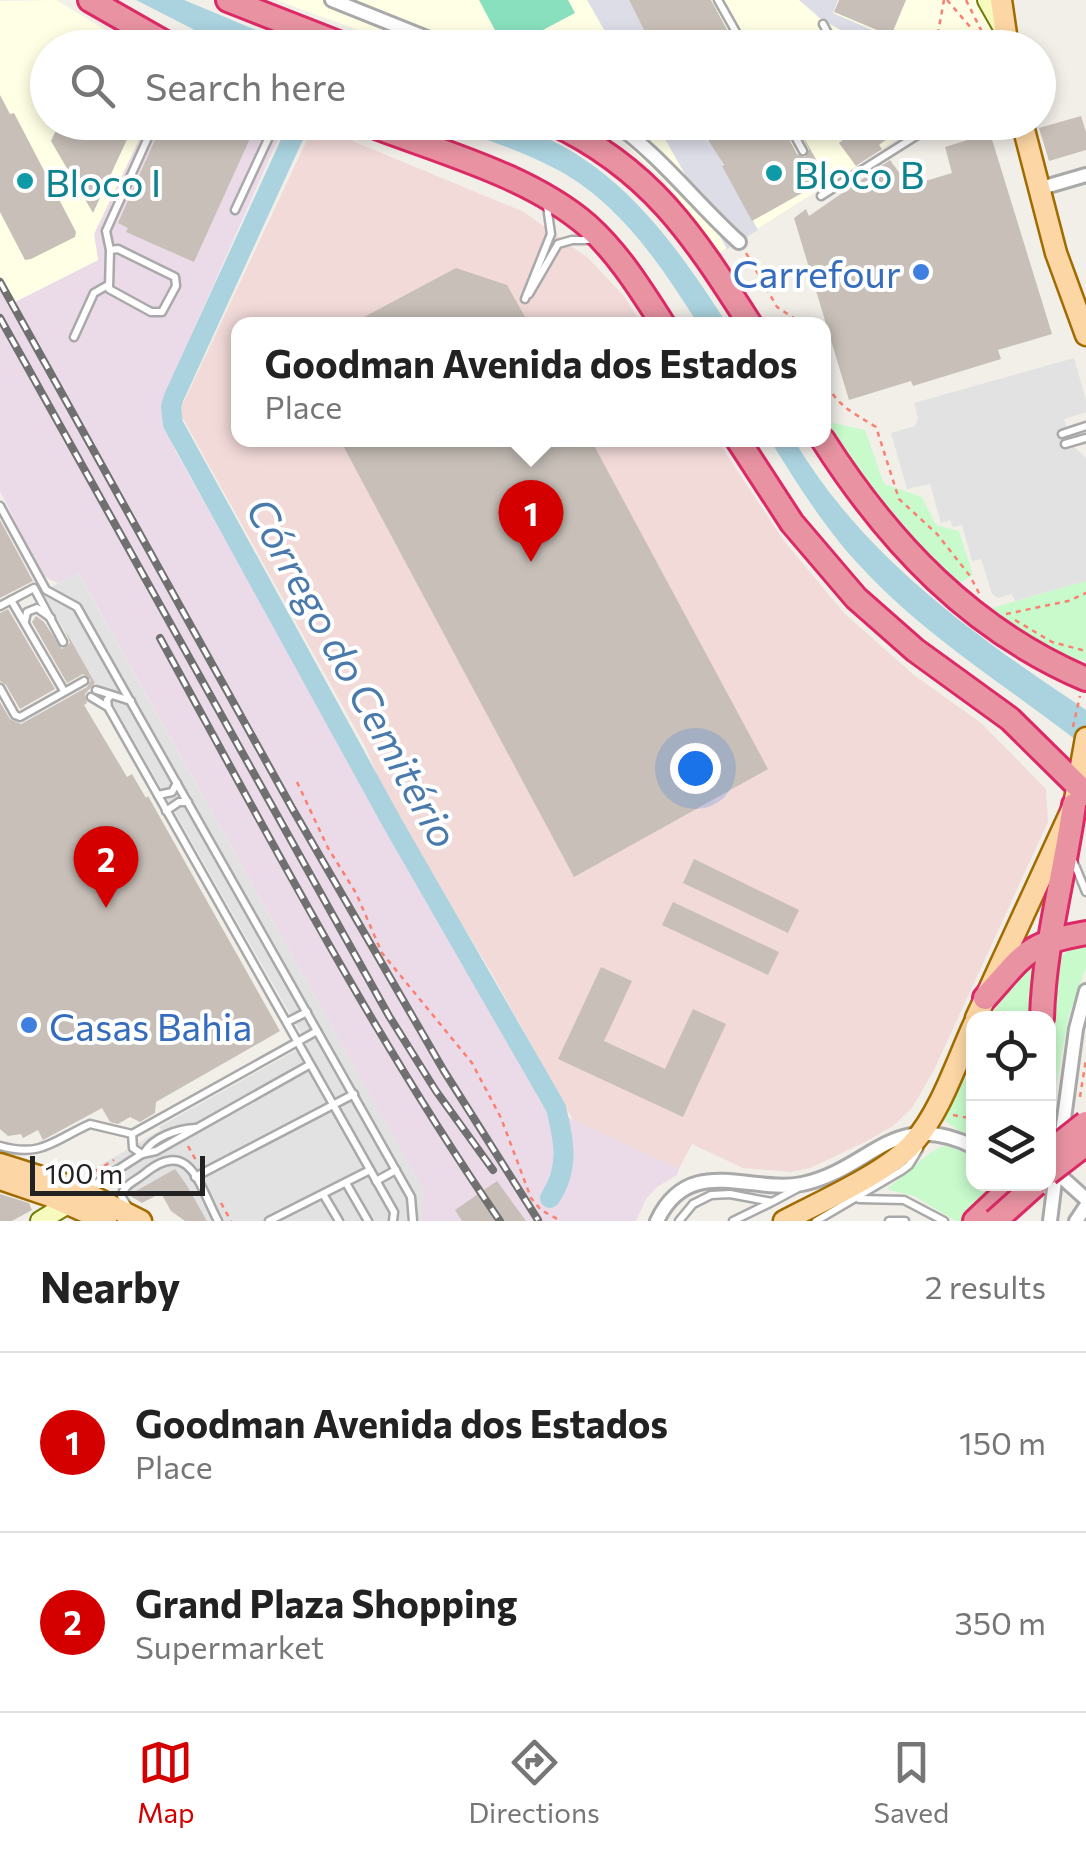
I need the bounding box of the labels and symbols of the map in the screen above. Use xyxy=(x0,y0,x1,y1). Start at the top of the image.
place label: Bloco B xyxy=(794,150,924,197)
place label: Bloco I xyxy=(45,158,161,205)
marker: Bloco B xyxy=(763,162,785,184)
marker: Bloco I xyxy=(14,170,36,192)
place label: Carrefour xyxy=(732,249,901,296)
marker: Carrefour xyxy=(910,261,932,283)
pin: 1 xyxy=(498,480,564,562)
water label: Córrego do Cemitério xyxy=(237,489,471,855)
your location xyxy=(670,743,721,794)
pin: 2 xyxy=(74,826,138,908)
place label: Casas Bahia xyxy=(49,1002,252,1049)
marker: Casas Bahia xyxy=(18,1014,40,1036)
scale bar xyxy=(30,1151,205,1196)

